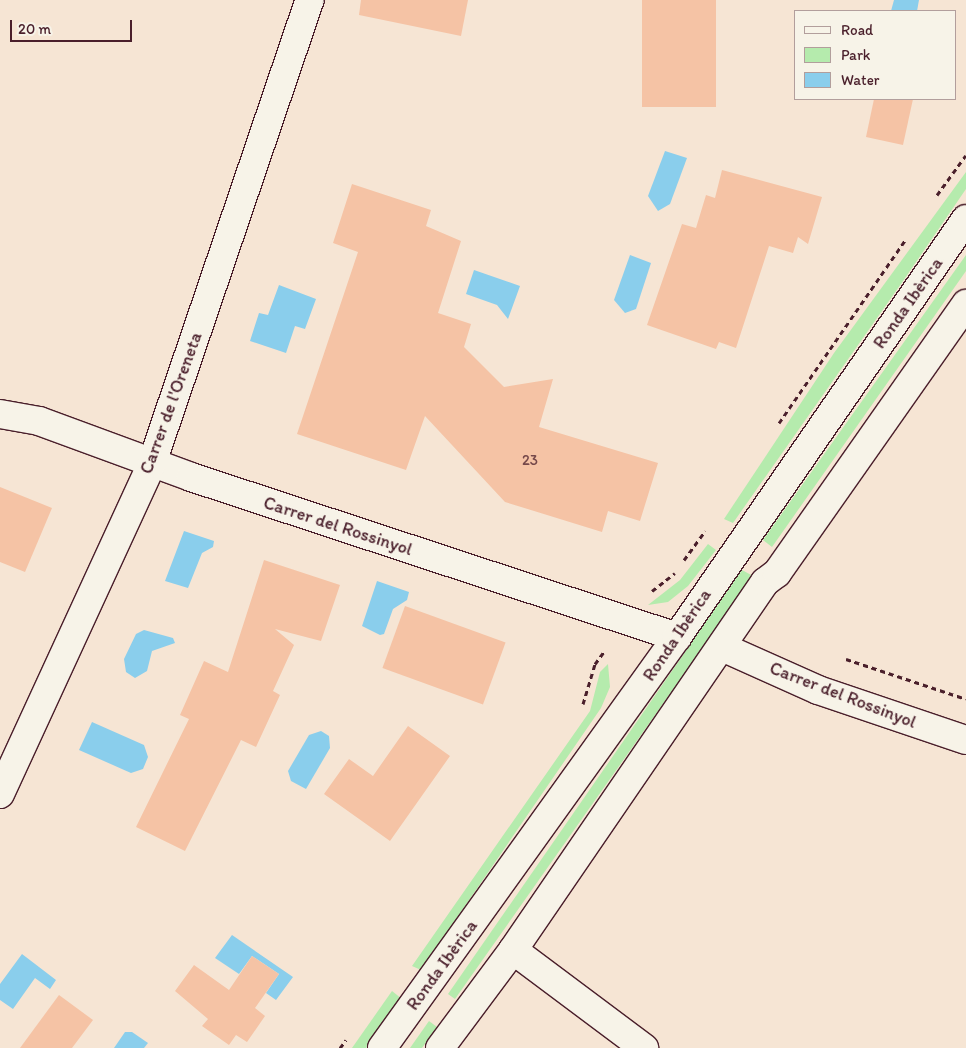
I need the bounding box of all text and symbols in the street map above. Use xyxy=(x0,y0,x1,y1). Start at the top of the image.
scale bar xyxy=(12,10,135,42)
legend xyxy=(794,10,956,100)
text: 20 m xyxy=(18,20,51,38)
text: Road xyxy=(841,21,873,39)
text: Park xyxy=(841,46,871,64)
text: Water xyxy=(841,71,879,89)
street label: Ronda Ibèrica xyxy=(869,253,947,353)
street label: Carrer de l'Oreneta xyxy=(135,329,207,477)
house number: 23 xyxy=(522,452,538,470)
street label: Carrer del Rossinyol xyxy=(261,492,415,560)
street label: Ronda Ibèrica xyxy=(638,585,716,685)
street label: Carrer del Rossinyol xyxy=(766,657,920,733)
street label: Ronda Ibèrica xyxy=(402,916,482,1014)

